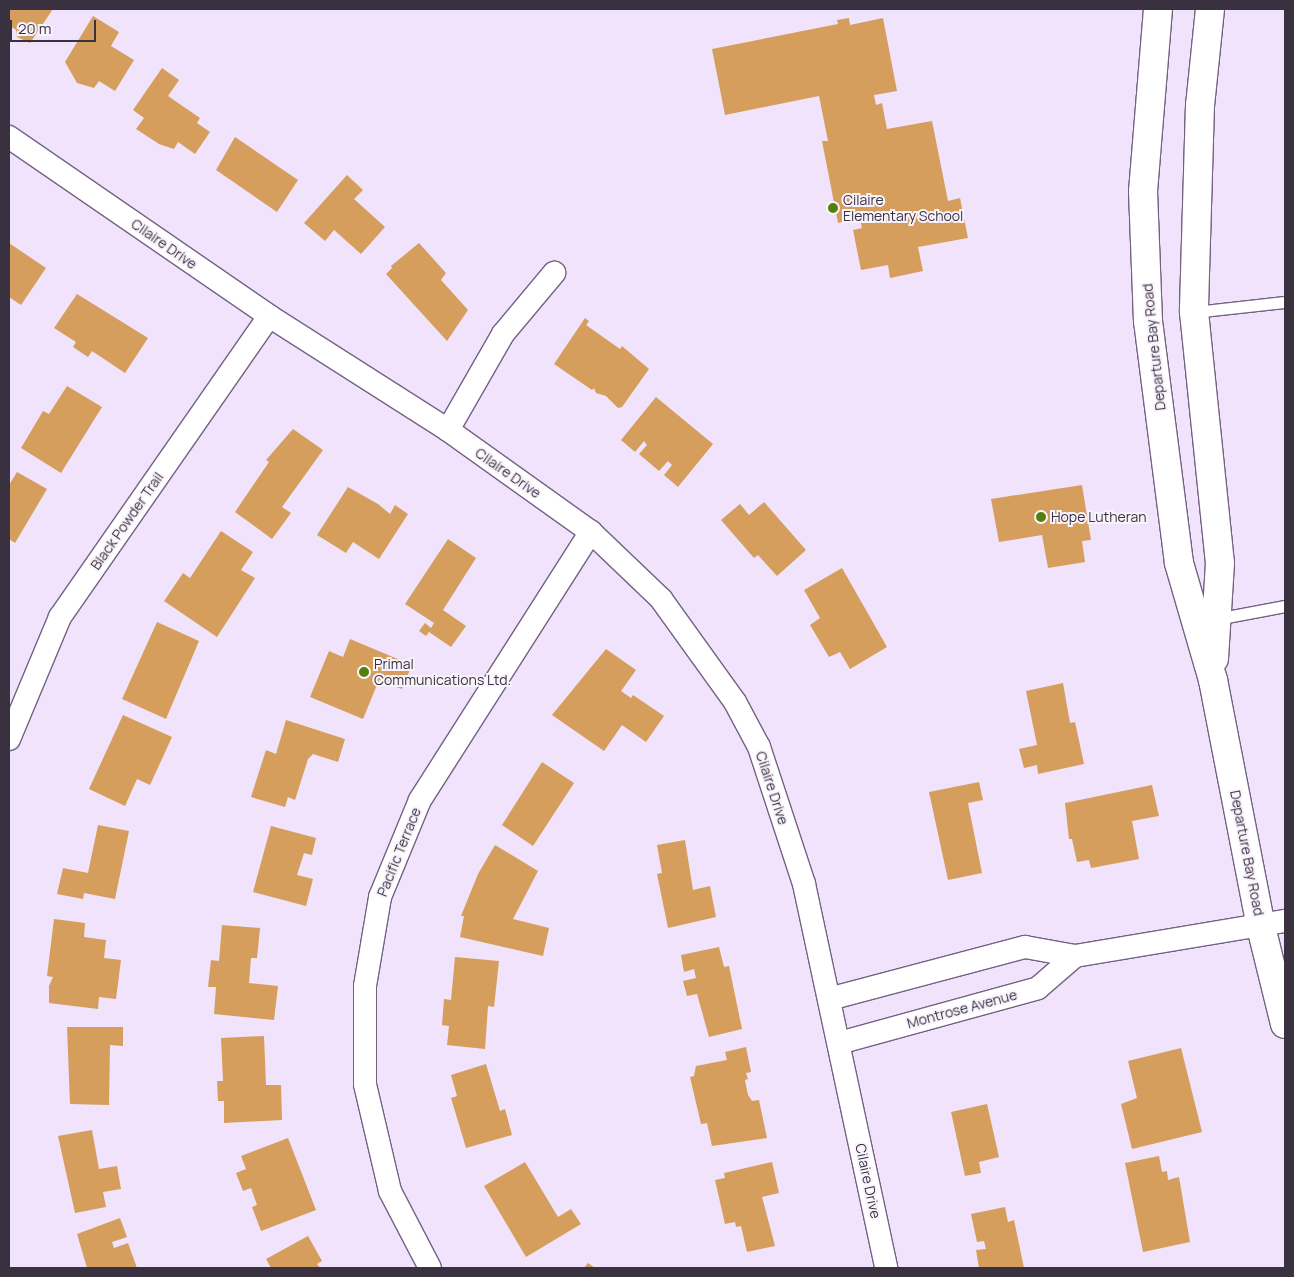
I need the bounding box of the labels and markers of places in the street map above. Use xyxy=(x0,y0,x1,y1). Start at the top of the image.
place label: Cilaire Elementary School xyxy=(843,192,963,224)
marker: Cilaire Elementary School xyxy=(827,202,839,214)
place label: Hope Lutheran xyxy=(1051,509,1147,525)
marker: Hope Lutheran xyxy=(1035,511,1047,523)
place label: Primal Communications Ltd. xyxy=(374,656,511,689)
marker: Primal Communications Ltd. xyxy=(358,666,370,678)

